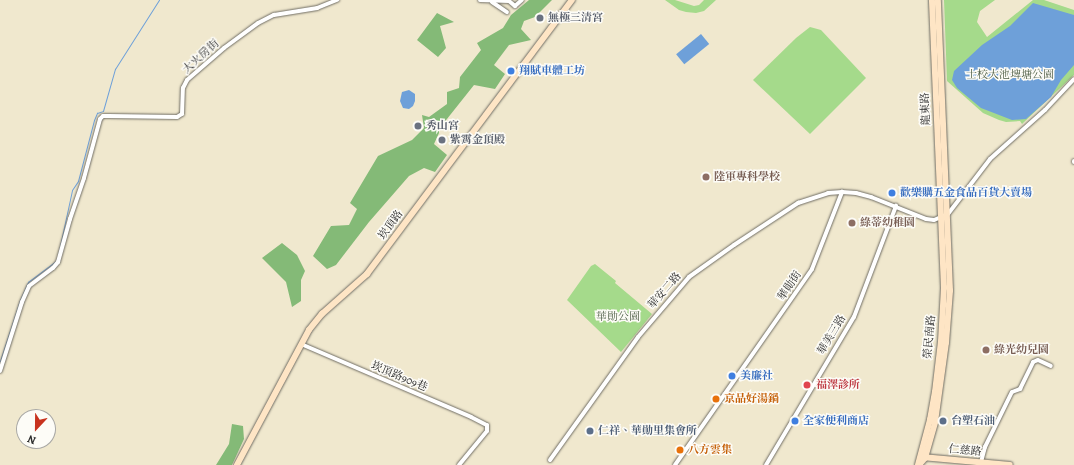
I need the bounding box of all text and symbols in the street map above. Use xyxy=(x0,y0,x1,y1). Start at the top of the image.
place label: 無極三清宮 xyxy=(548,11,603,25)
marker: 無極三清宮 xyxy=(535,13,545,23)
street label: 大火房街 xyxy=(180,37,222,77)
place label: 翔賦車體工坊 xyxy=(519,64,585,78)
marker: 翔賦車體工坊 xyxy=(506,66,516,76)
park label: 士校大池埤塘公園 xyxy=(966,68,1054,82)
street label: 龍東路 xyxy=(919,92,933,126)
place label: 秀山宮 xyxy=(426,119,459,133)
marker: 秀山宮 xyxy=(413,121,423,131)
place label: 紫霄金頂殿 xyxy=(450,133,505,147)
marker: 紫霄金頂殿 xyxy=(437,135,447,145)
place label: 陸軍專科學校 xyxy=(714,170,780,184)
marker: 陸軍專科學校 xyxy=(701,172,711,182)
place label: 歡樂購五金食品百貨大賣場 xyxy=(900,186,1032,200)
marker: 歡樂購五金食品百貨大賣場 xyxy=(887,188,897,198)
street label: 崁頂路 xyxy=(376,208,406,242)
place label: 綠蒂幼稚園 xyxy=(860,216,915,230)
marker: 綠蒂幼稚園 xyxy=(847,218,857,228)
street label: 華勛街 xyxy=(775,269,805,303)
street label: 華安二路 xyxy=(646,270,684,312)
park label: 華勛公園 xyxy=(596,310,640,324)
street label: 華美三路 xyxy=(815,313,849,357)
street label: 榮民南路 xyxy=(922,315,938,359)
place label: 綠光幼兒園 xyxy=(994,343,1049,357)
marker: 綠光幼兒園 xyxy=(981,345,991,355)
street label: 崁頂路909巷 xyxy=(369,359,429,395)
place label: 美廉社 xyxy=(740,369,773,383)
marker: 美廉社 xyxy=(727,371,737,381)
place label: 福澤診所 xyxy=(816,378,860,392)
marker: 福澤診所 xyxy=(801,379,813,391)
place label: 京品好湯鍋 xyxy=(724,392,779,406)
marker: 京品好湯鍋 xyxy=(711,394,721,404)
north arrow xyxy=(16,409,56,449)
place label: 全家便利商店 xyxy=(803,414,869,428)
place label: 台塑石油 xyxy=(951,414,995,428)
marker: 全家便利商店 xyxy=(790,416,800,426)
marker: 台塑石油 xyxy=(938,416,948,426)
place label: 仁祥、華勛里集會所 xyxy=(598,424,697,438)
marker: 仁祥、華勛里集會所 xyxy=(585,426,595,436)
text: N xyxy=(25,431,38,448)
place label: 八方雲集 xyxy=(688,443,732,457)
street label: 仁慈路 xyxy=(948,443,982,459)
marker: 八方雲集 xyxy=(675,445,685,455)

